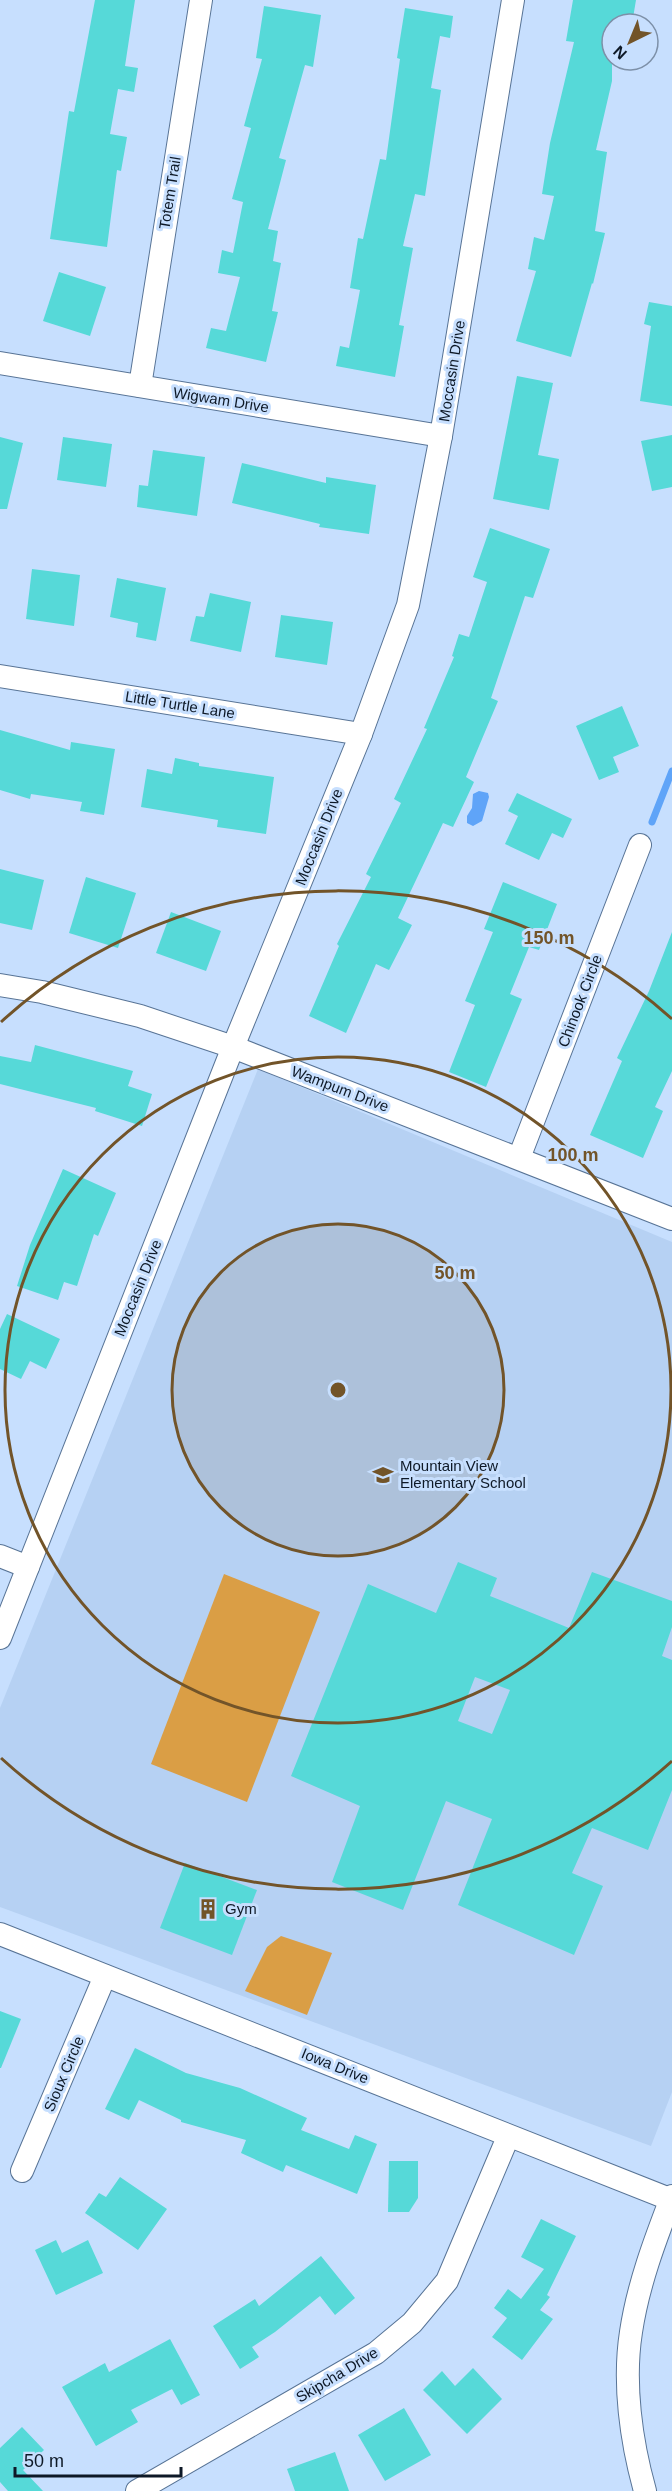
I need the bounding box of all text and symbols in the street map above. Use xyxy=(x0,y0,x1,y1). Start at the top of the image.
north arrow xyxy=(600,12,660,72)
text: N xyxy=(610,42,630,63)
street label: Totem Trail xyxy=(155,155,184,230)
street label: Moccasin Drive xyxy=(435,319,468,423)
street label: Wigwam Drive xyxy=(172,384,270,415)
street label: Little Turtle Lane xyxy=(124,687,236,722)
street label: Moccasin Drive xyxy=(291,786,346,888)
text: 150 m xyxy=(523,928,575,948)
street label: Chinook Circle xyxy=(554,952,605,1049)
street label: Wampum Drive xyxy=(289,1062,391,1115)
text: 100 m xyxy=(547,1145,599,1165)
street label: Moccasin Drive xyxy=(110,1237,165,1339)
text: 50 m xyxy=(434,1263,476,1283)
centre of rings xyxy=(328,1380,348,1400)
place label: Mountain View Elementary School xyxy=(400,1457,526,1491)
school or university icon: Mountain View Elementary School xyxy=(371,1463,395,1487)
building icon: Gym xyxy=(196,1897,220,1921)
place label: Gym xyxy=(225,1900,257,1917)
street label: Sioux Circle xyxy=(40,2034,87,2114)
street label: Iowa Drive xyxy=(299,2044,371,2087)
street label: Skipcha Drive xyxy=(293,2343,381,2406)
scale bar xyxy=(15,2440,182,2478)
text: 50 m xyxy=(24,2451,64,2471)

